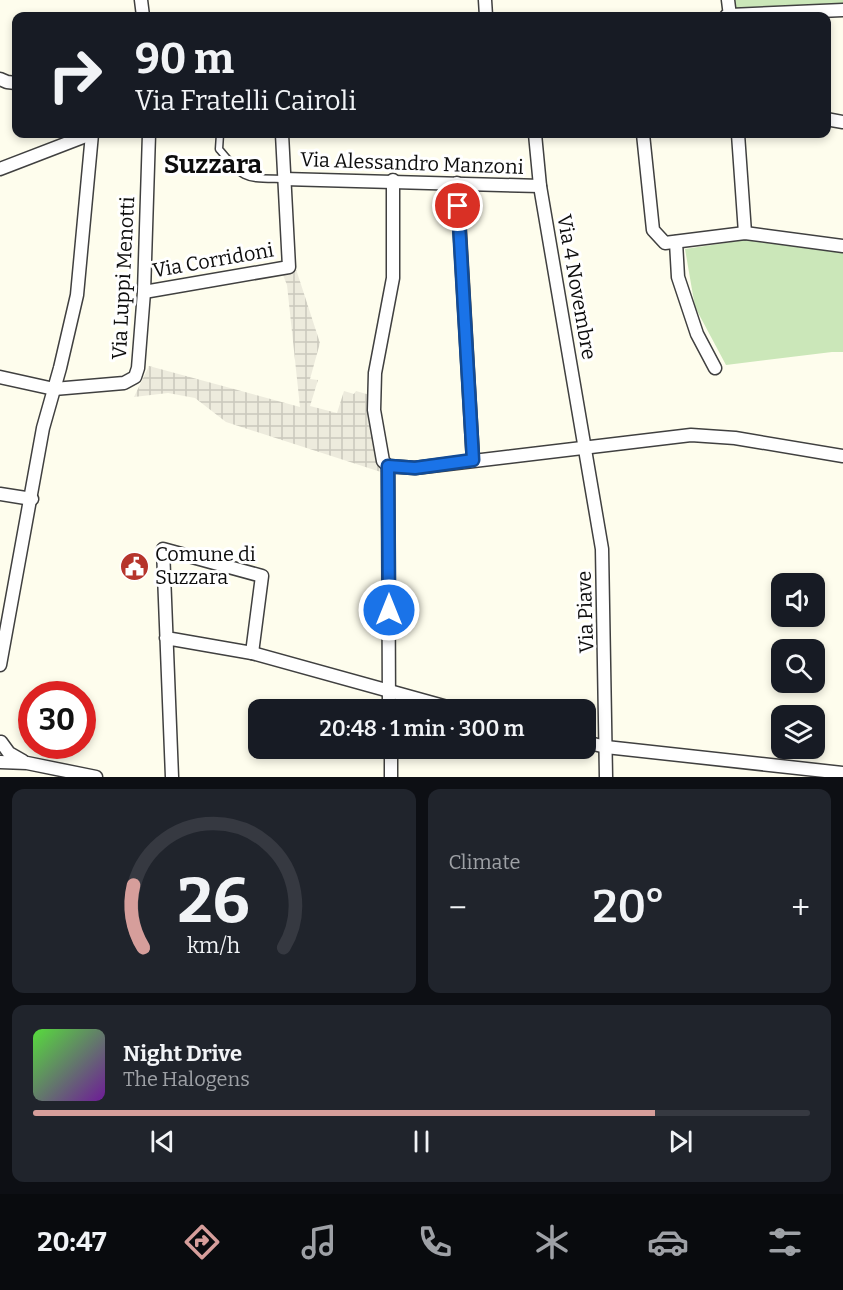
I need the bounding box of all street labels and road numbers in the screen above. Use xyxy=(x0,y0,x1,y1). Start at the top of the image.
street label: Via Alessandro Manzoni xyxy=(300,147,524,179)
street label: Via Luppi Menotti xyxy=(107,196,139,360)
street label: Via 4 Novembre xyxy=(552,213,602,361)
street label: Via Corridoni xyxy=(151,238,275,282)
street label: Via Piave xyxy=(572,570,598,654)

